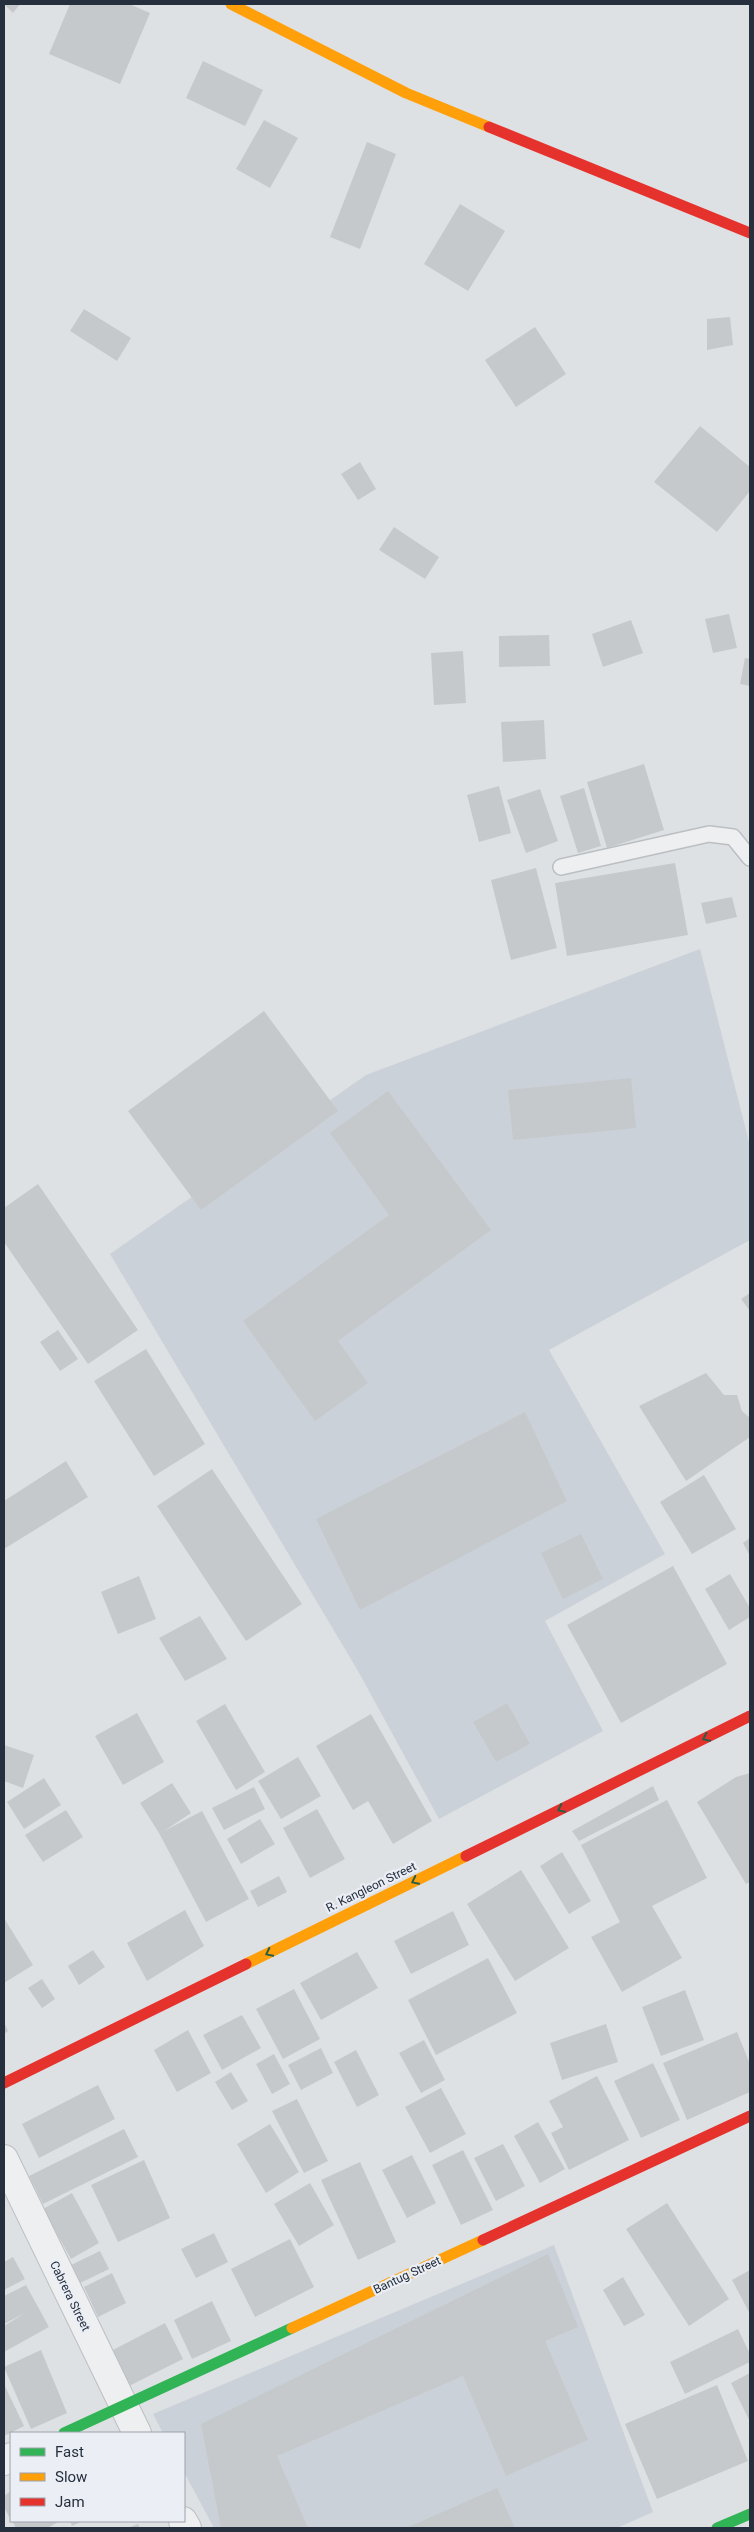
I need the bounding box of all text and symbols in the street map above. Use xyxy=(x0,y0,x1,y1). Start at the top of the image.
one-way arrow xyxy=(703,1732,712,1742)
one-way arrow xyxy=(557,1803,566,1813)
street label: R. Kangleon Street xyxy=(324,1859,418,1915)
one-way arrow xyxy=(411,1875,420,1885)
one-way arrow xyxy=(265,1947,274,1957)
street label: Bantug Street xyxy=(371,2253,443,2297)
street label: Cabrera Street xyxy=(47,2259,93,2333)
legend xyxy=(10,2432,185,2522)
text: Fast xyxy=(55,2443,84,2461)
text: Slow xyxy=(55,2468,87,2486)
text: Jam xyxy=(55,2493,85,2511)

